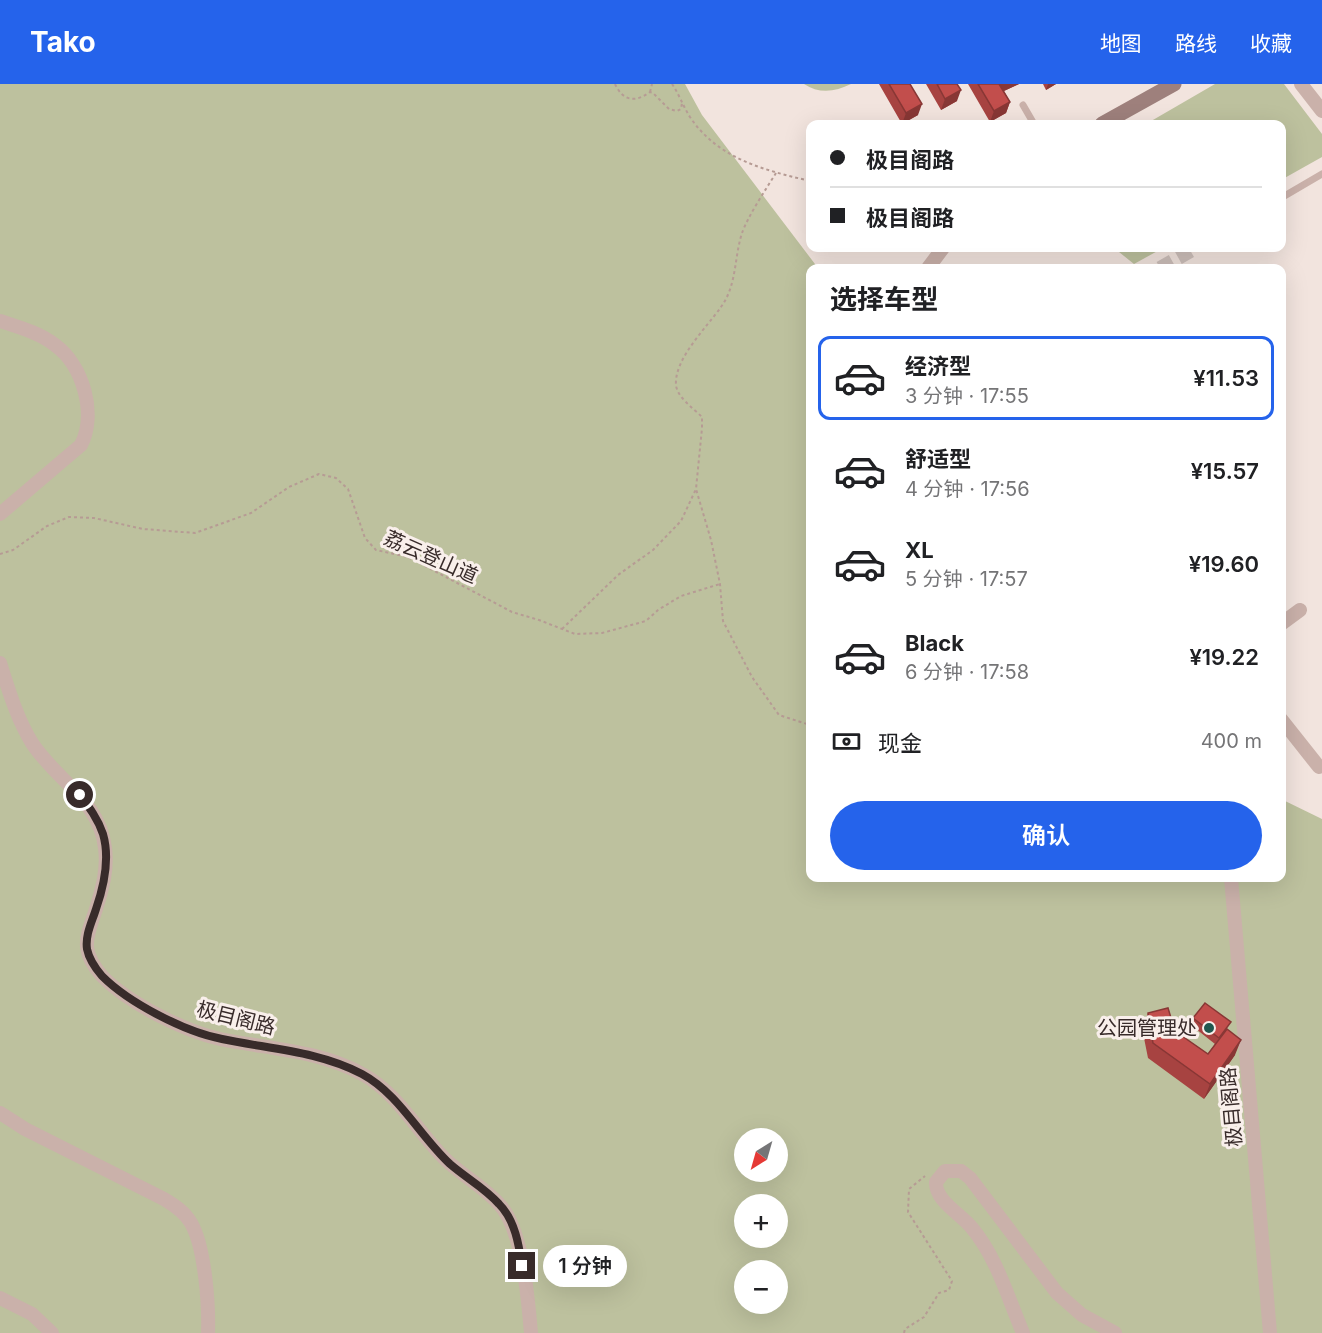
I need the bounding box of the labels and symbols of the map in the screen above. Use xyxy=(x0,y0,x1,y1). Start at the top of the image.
street label: 荔云登山道 xyxy=(380,526,482,588)
route start xyxy=(66,781,93,808)
street label: 极目阁路 xyxy=(194,997,278,1039)
place label: 公园管理处 xyxy=(1097,1016,1197,1040)
marker: 公园管理处 xyxy=(1202,1021,1216,1035)
street label: 极目阁路 xyxy=(1216,1066,1246,1148)
north arrow xyxy=(734,1128,788,1182)
callout: 1 分钟 xyxy=(543,1245,627,1287)
route end xyxy=(508,1252,535,1279)

